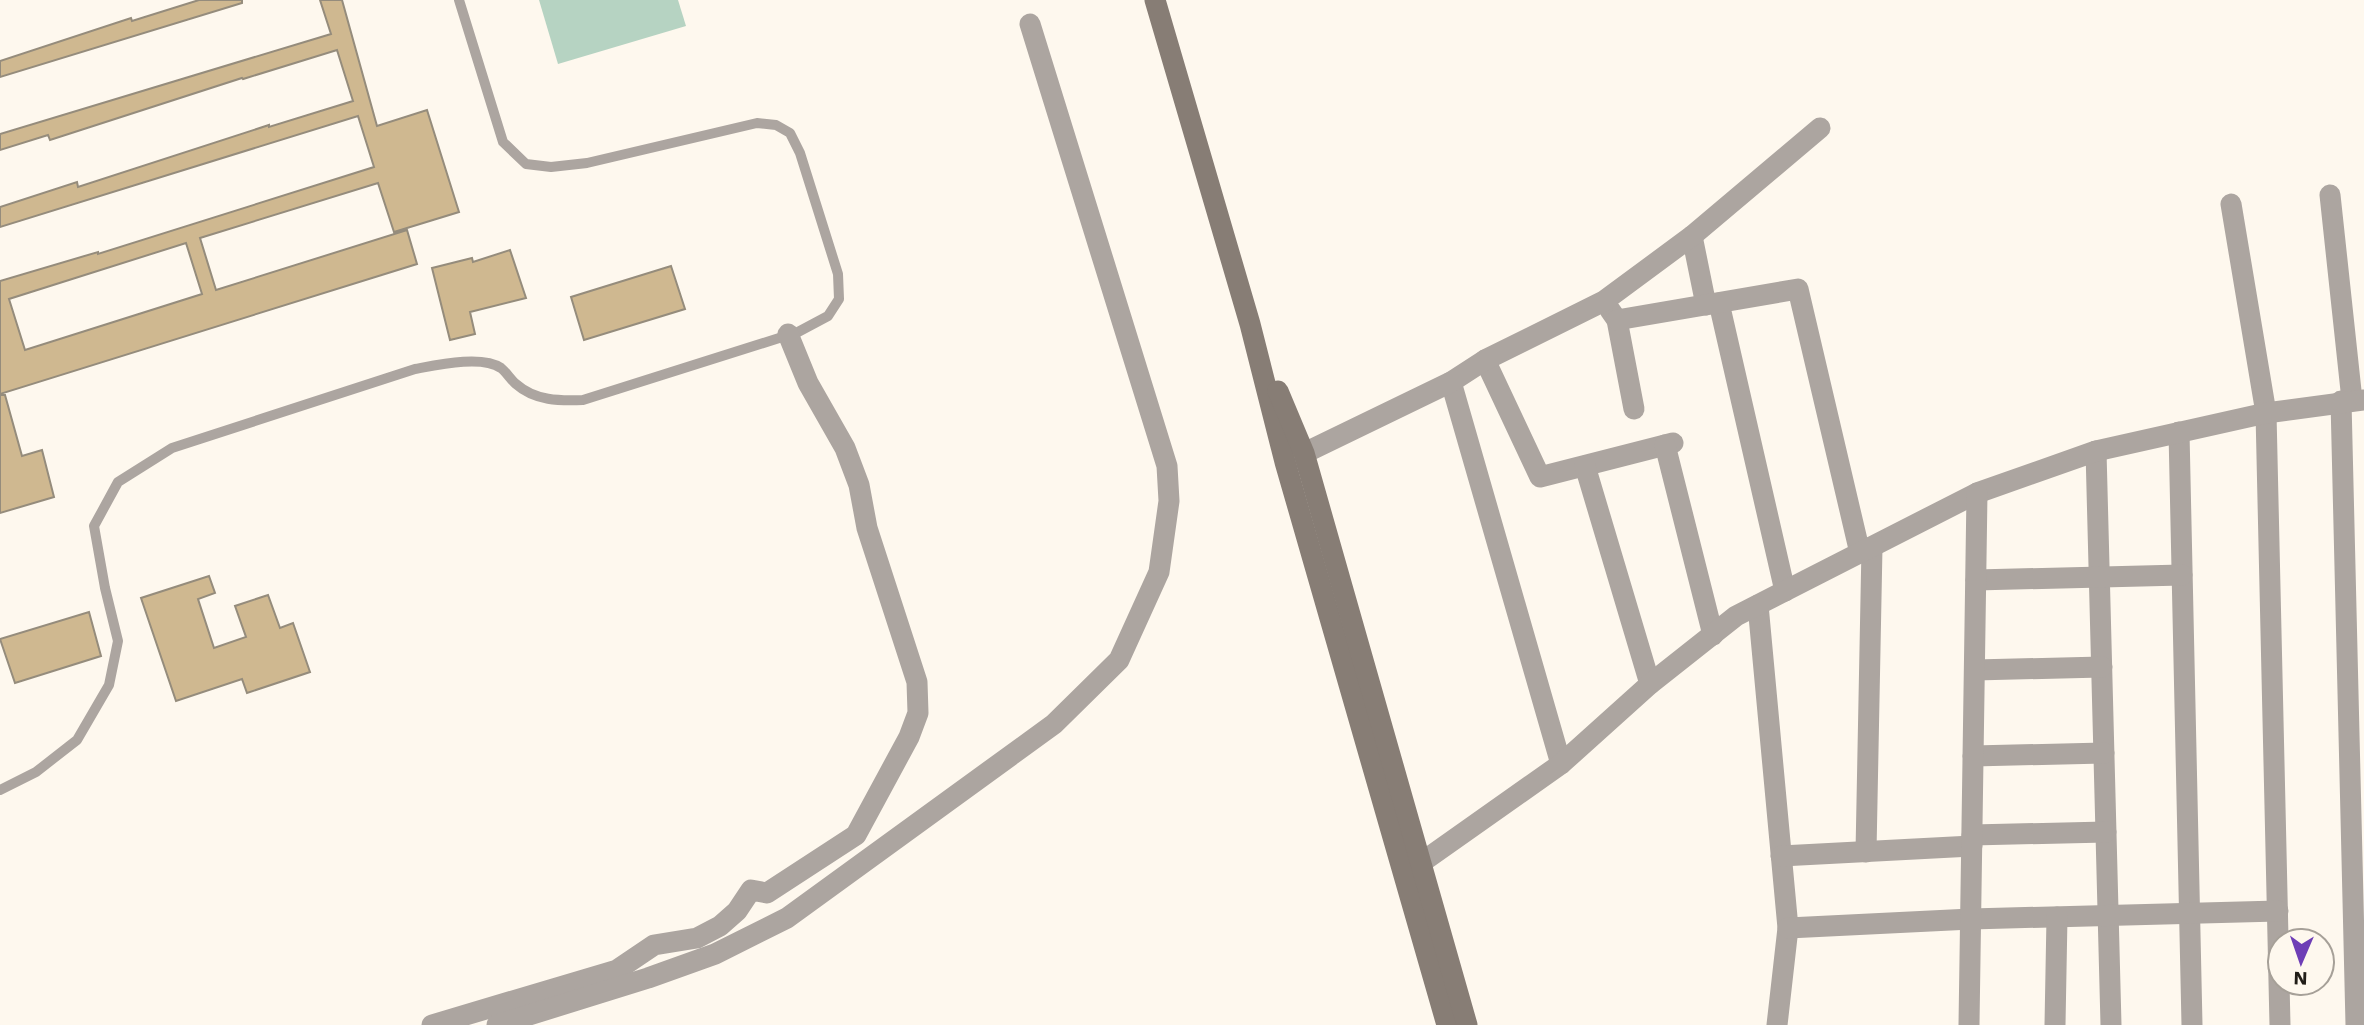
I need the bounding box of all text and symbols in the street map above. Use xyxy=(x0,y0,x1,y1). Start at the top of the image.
north arrow xyxy=(2266,927,2336,997)
text: N xyxy=(2293,967,2308,990)

